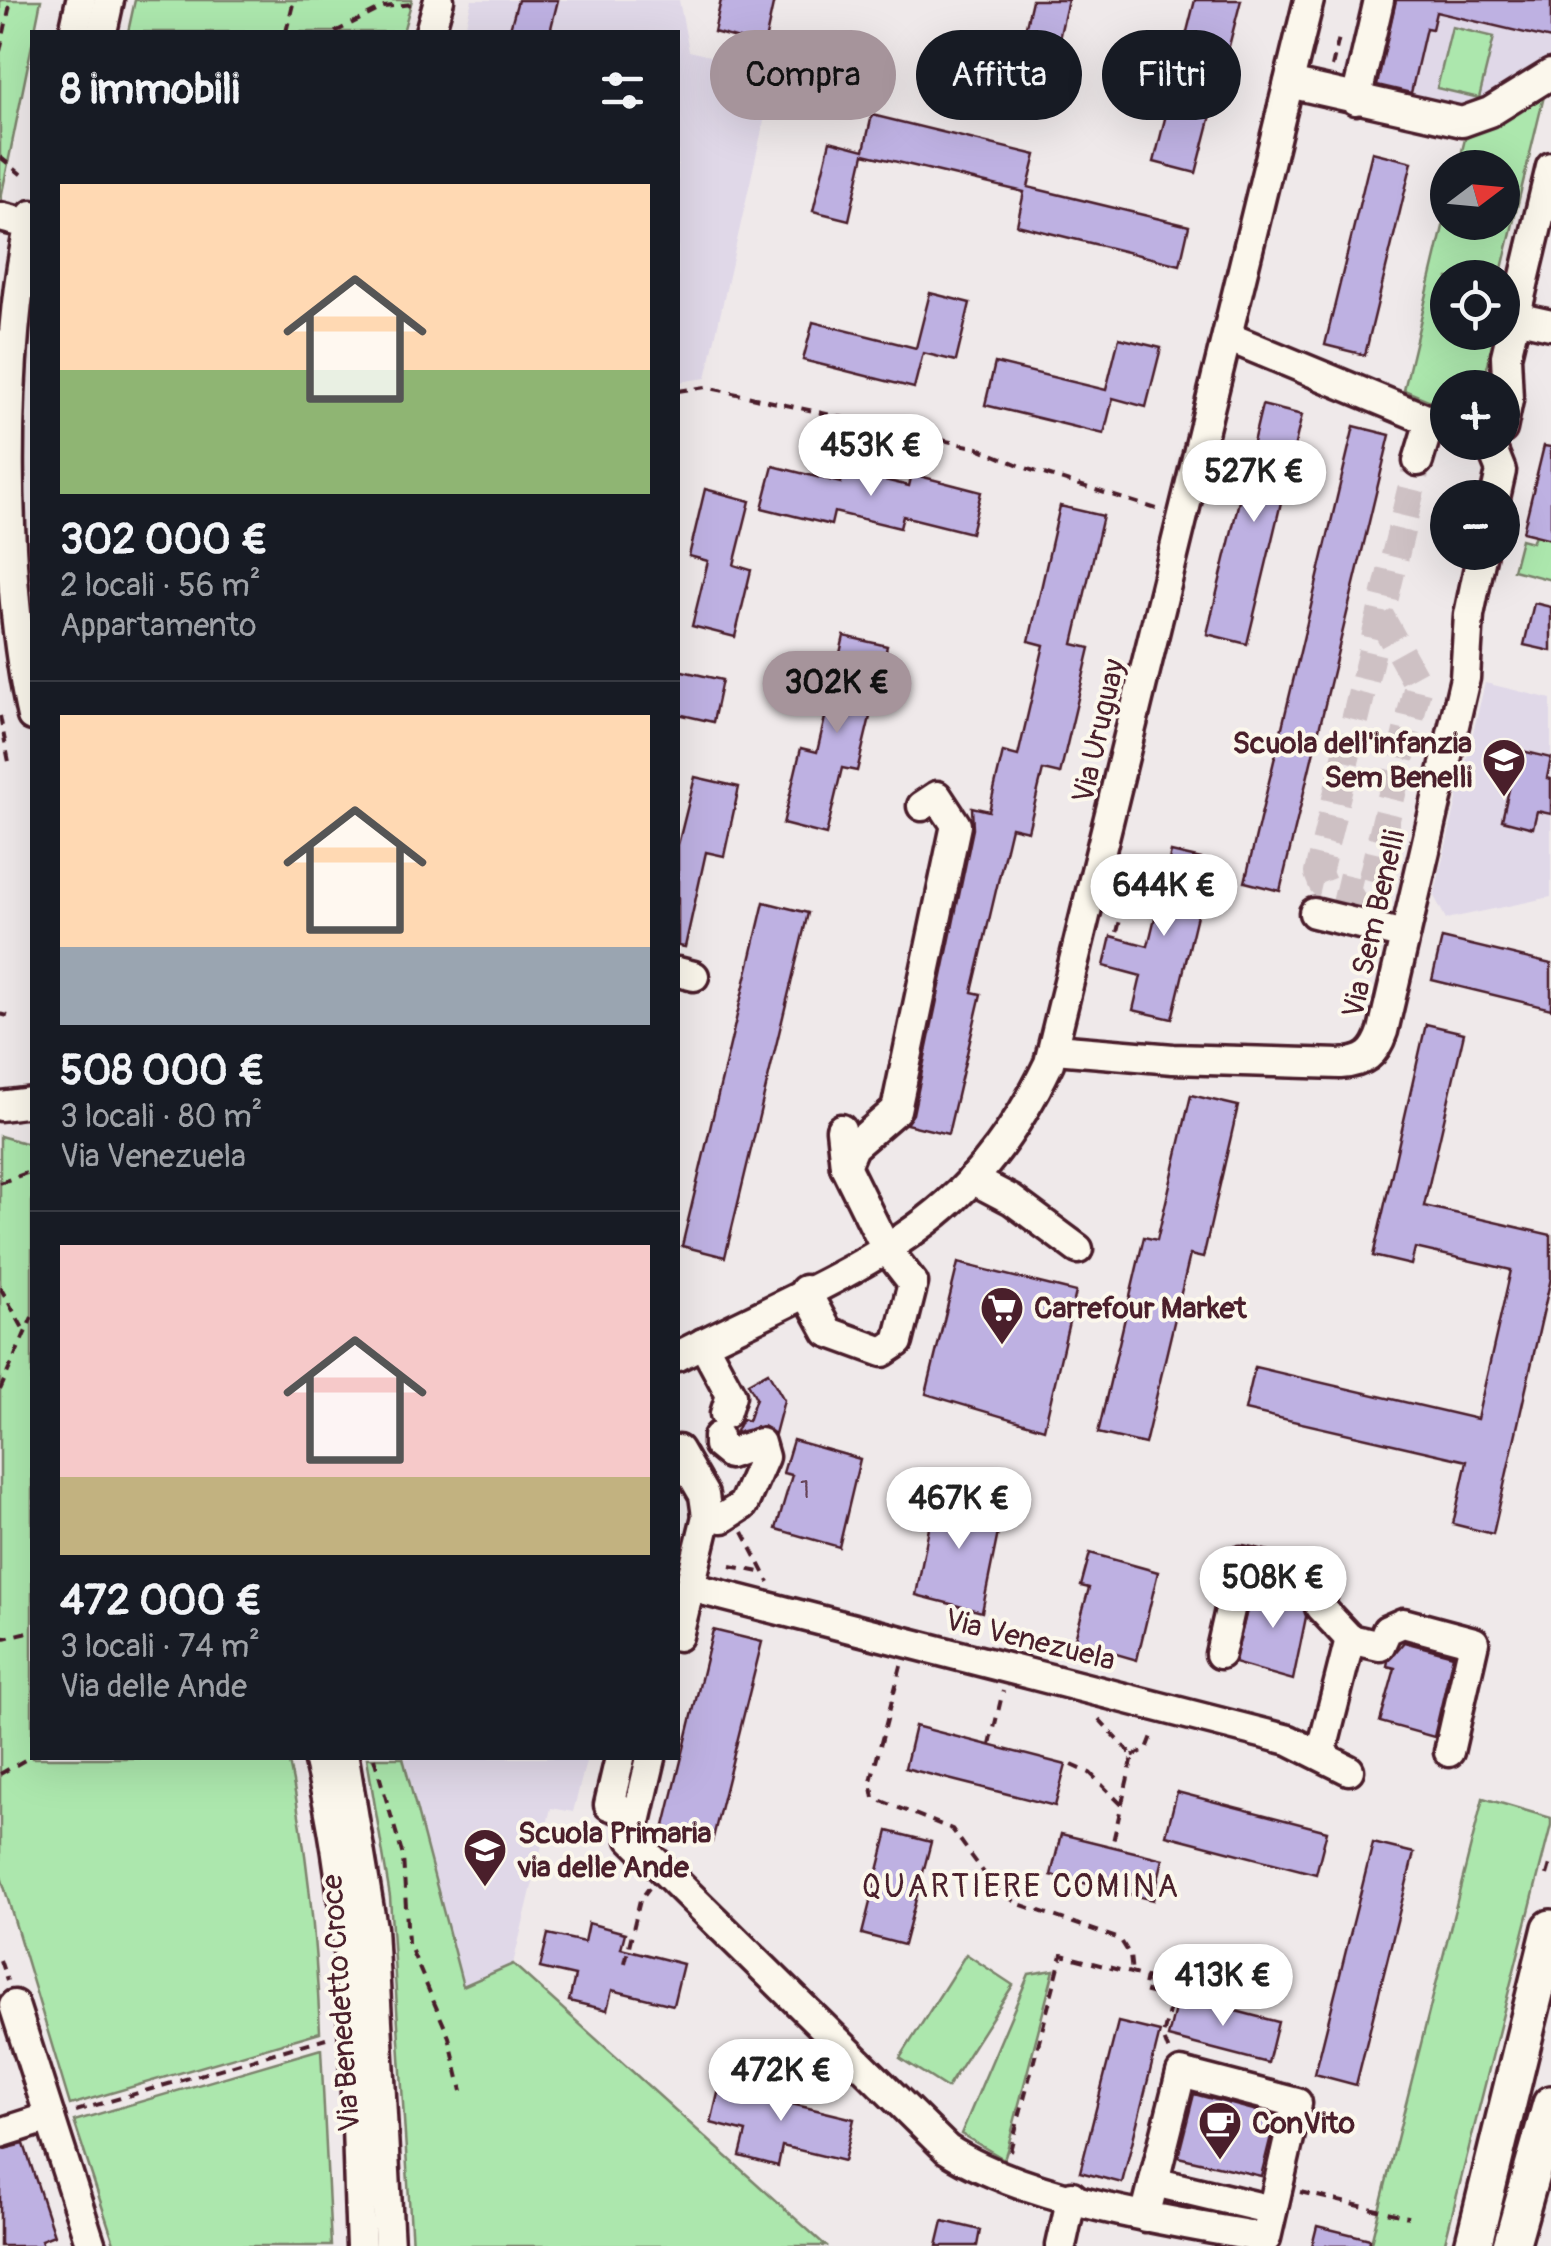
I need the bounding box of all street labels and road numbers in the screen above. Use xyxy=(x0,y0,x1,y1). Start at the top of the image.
street label: Via Uruguay xyxy=(1065,655,1134,806)
street label: Via Sem Benelli xyxy=(1334,827,1414,1021)
street label: Via Venezuela xyxy=(941,1601,1119,1679)
street label: Via Benedetto Croce xyxy=(314,1873,368,2133)

